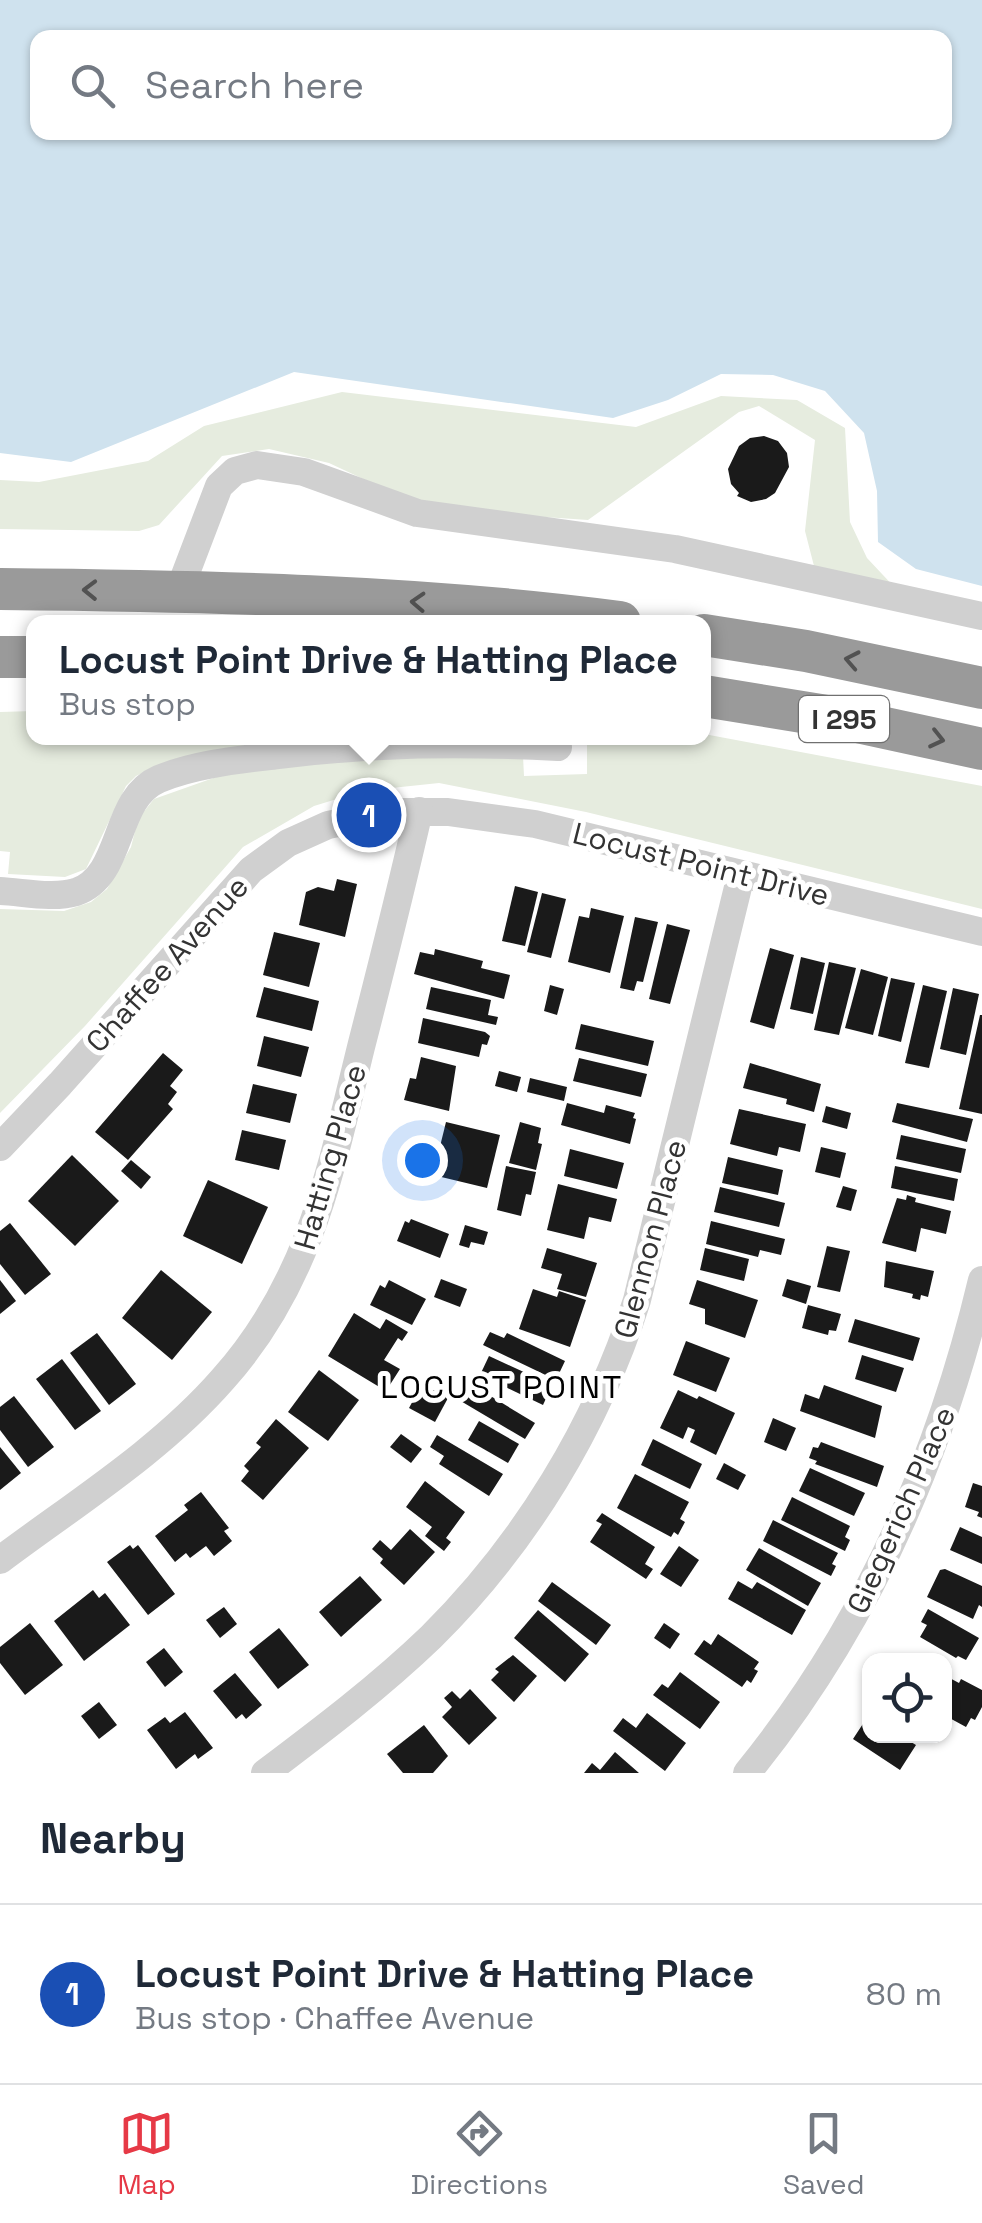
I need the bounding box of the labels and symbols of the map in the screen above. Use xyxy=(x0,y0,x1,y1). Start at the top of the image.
one-way arrow xyxy=(81,579,96,601)
one-way arrow xyxy=(410,592,426,613)
one-way arrow xyxy=(844,650,861,671)
road number: I 295 xyxy=(799,696,889,742)
one-way arrow xyxy=(929,727,946,748)
pin: 1 xyxy=(336,778,402,852)
street label: Locust Point Drive xyxy=(569,813,833,915)
street label: Chaffee Avenue xyxy=(77,867,257,1061)
street label: Hatting Place xyxy=(285,1060,375,1254)
your location xyxy=(397,1135,448,1186)
street label: Glennon Place xyxy=(605,1135,695,1343)
district label: LOCUST POINT xyxy=(380,1367,624,1407)
street label: Giegerich Place xyxy=(838,1400,964,1620)

